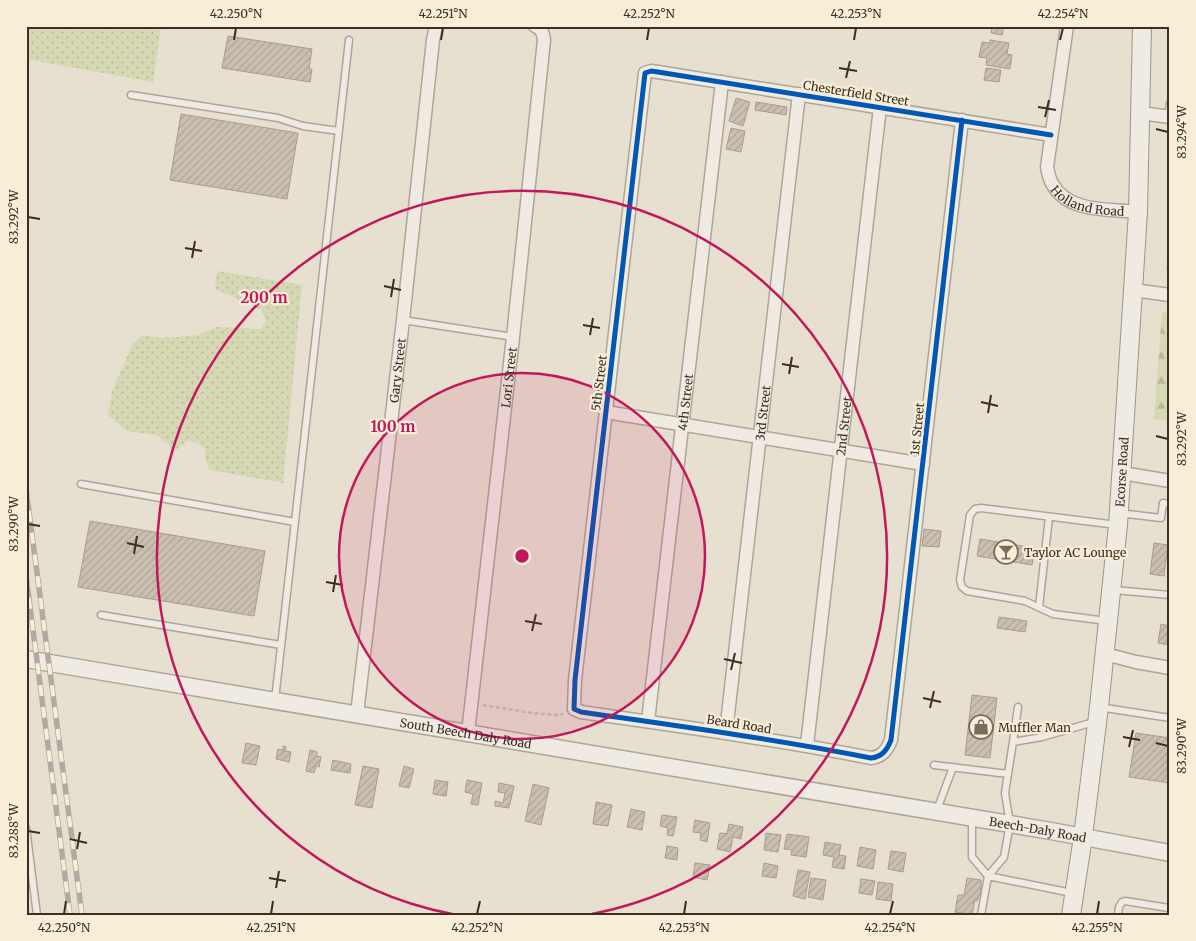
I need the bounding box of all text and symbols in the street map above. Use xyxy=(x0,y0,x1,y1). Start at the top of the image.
text: 42.250°N xyxy=(210,6,263,21)
text: 42.251°N xyxy=(418,6,468,21)
text: 42.252°N xyxy=(623,6,675,21)
text: 42.253°N xyxy=(830,6,882,21)
text: 42.254°N xyxy=(1038,6,1089,21)
street label: Chesterfield Street xyxy=(802,77,910,109)
text: 83.294°W xyxy=(1174,104,1189,159)
street label: Holland Road xyxy=(1048,182,1125,218)
text: 83.292°W xyxy=(6,189,21,244)
text: 200 m xyxy=(240,288,288,307)
street label: Gary Street xyxy=(386,337,408,403)
street label: Lori Street xyxy=(498,346,519,408)
street label: 5th Street xyxy=(588,354,610,412)
street label: 4th Street xyxy=(674,373,696,431)
street label: 3rd Street xyxy=(752,384,773,442)
street label: 2nd Street xyxy=(833,395,854,457)
street label: 1st Street xyxy=(907,401,927,456)
text: 83.292°W xyxy=(1174,411,1189,466)
text: 100 m xyxy=(371,417,415,436)
street label: Ecorse Road xyxy=(1112,437,1131,507)
text: 83.290°W xyxy=(6,495,21,552)
bar icon: Taylor AC Lounge xyxy=(993,539,1019,565)
place label: Taylor AC Lounge xyxy=(1024,545,1126,560)
centre of rings xyxy=(513,547,531,565)
street label: Beard Road xyxy=(706,711,772,737)
street label: South Beech Daly Road xyxy=(399,714,533,751)
shop icon: Muffler Man xyxy=(968,714,994,740)
text: 83.290°W xyxy=(1174,717,1189,774)
place label: Muffler Man xyxy=(998,720,1071,735)
text: 83.288°W xyxy=(6,803,21,858)
street label: Beech-Daly Road xyxy=(988,813,1088,845)
text: 42.250°N xyxy=(38,920,91,935)
text: 42.251°N xyxy=(246,920,296,935)
text: 42.252°N xyxy=(451,920,503,935)
text: 42.253°N xyxy=(658,920,710,935)
text: 42.254°N xyxy=(865,920,916,935)
text: 42.255°N xyxy=(1071,920,1123,935)

